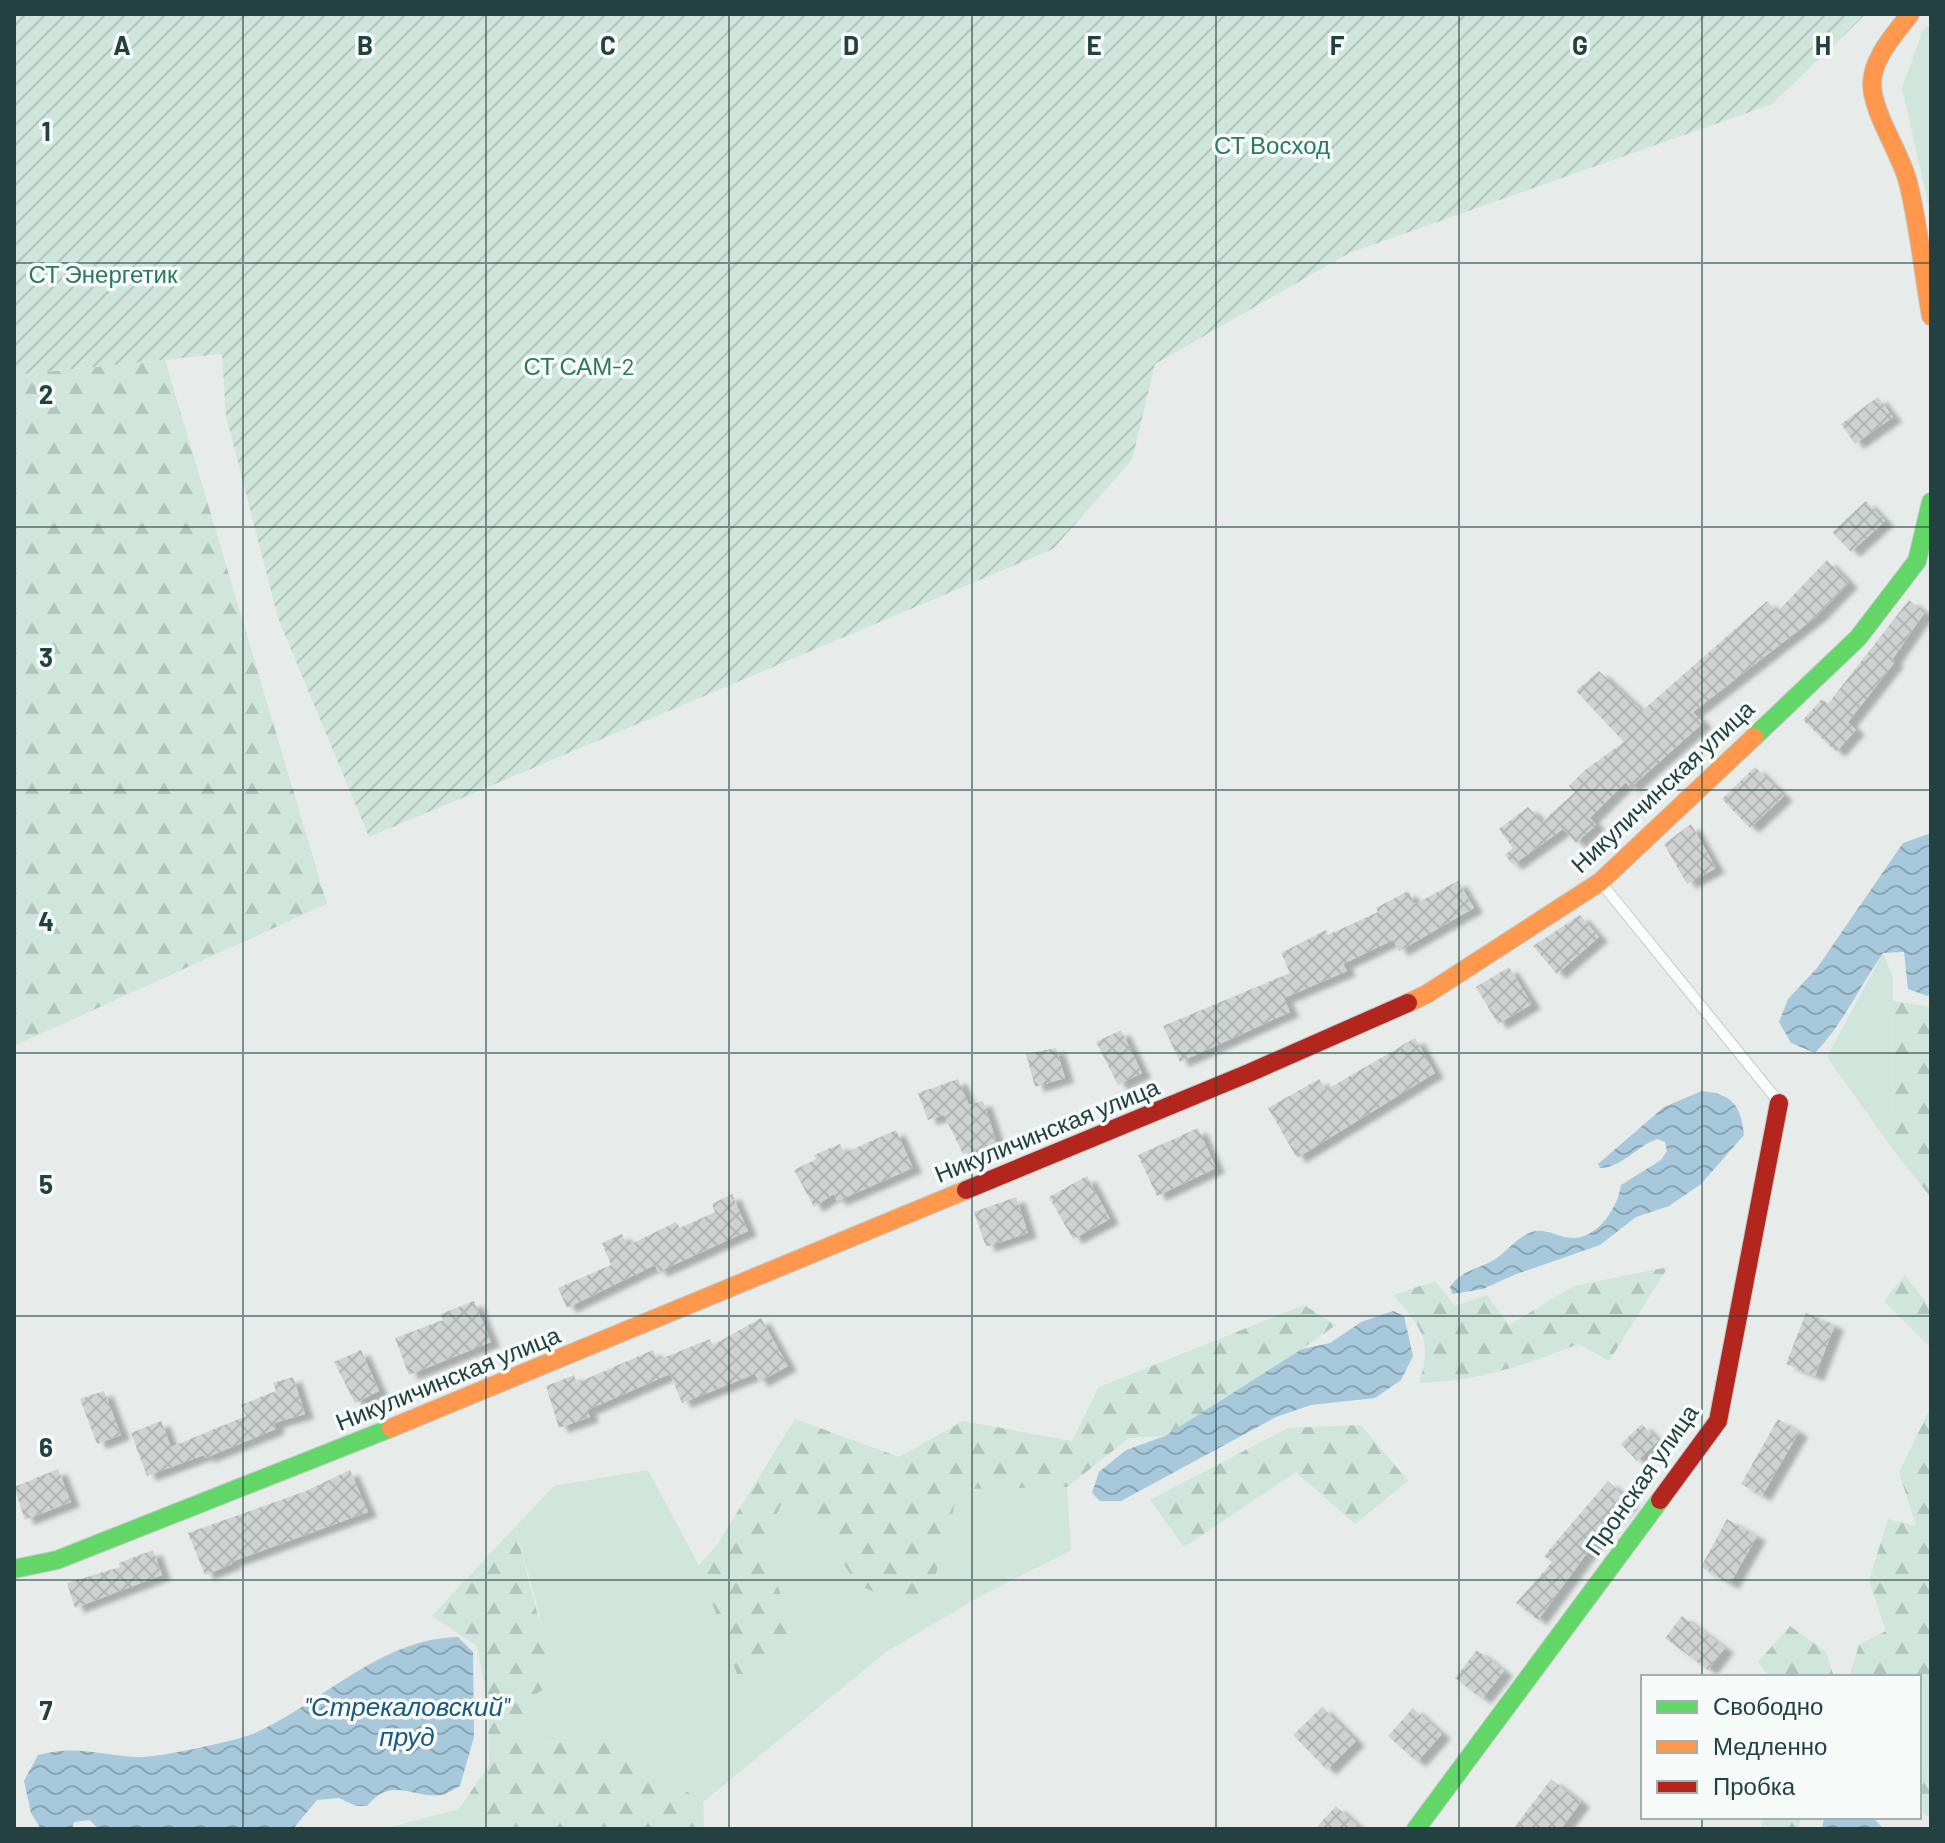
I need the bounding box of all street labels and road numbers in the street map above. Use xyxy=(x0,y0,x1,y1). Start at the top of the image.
street label: Никуличинская улица xyxy=(1564,693,1760,878)
street label: Никуличинская улица xyxy=(930,1071,1164,1188)
street label: Никуличинская улица xyxy=(331,1319,565,1436)
street label: Пронская улица xyxy=(1578,1398,1704,1560)

